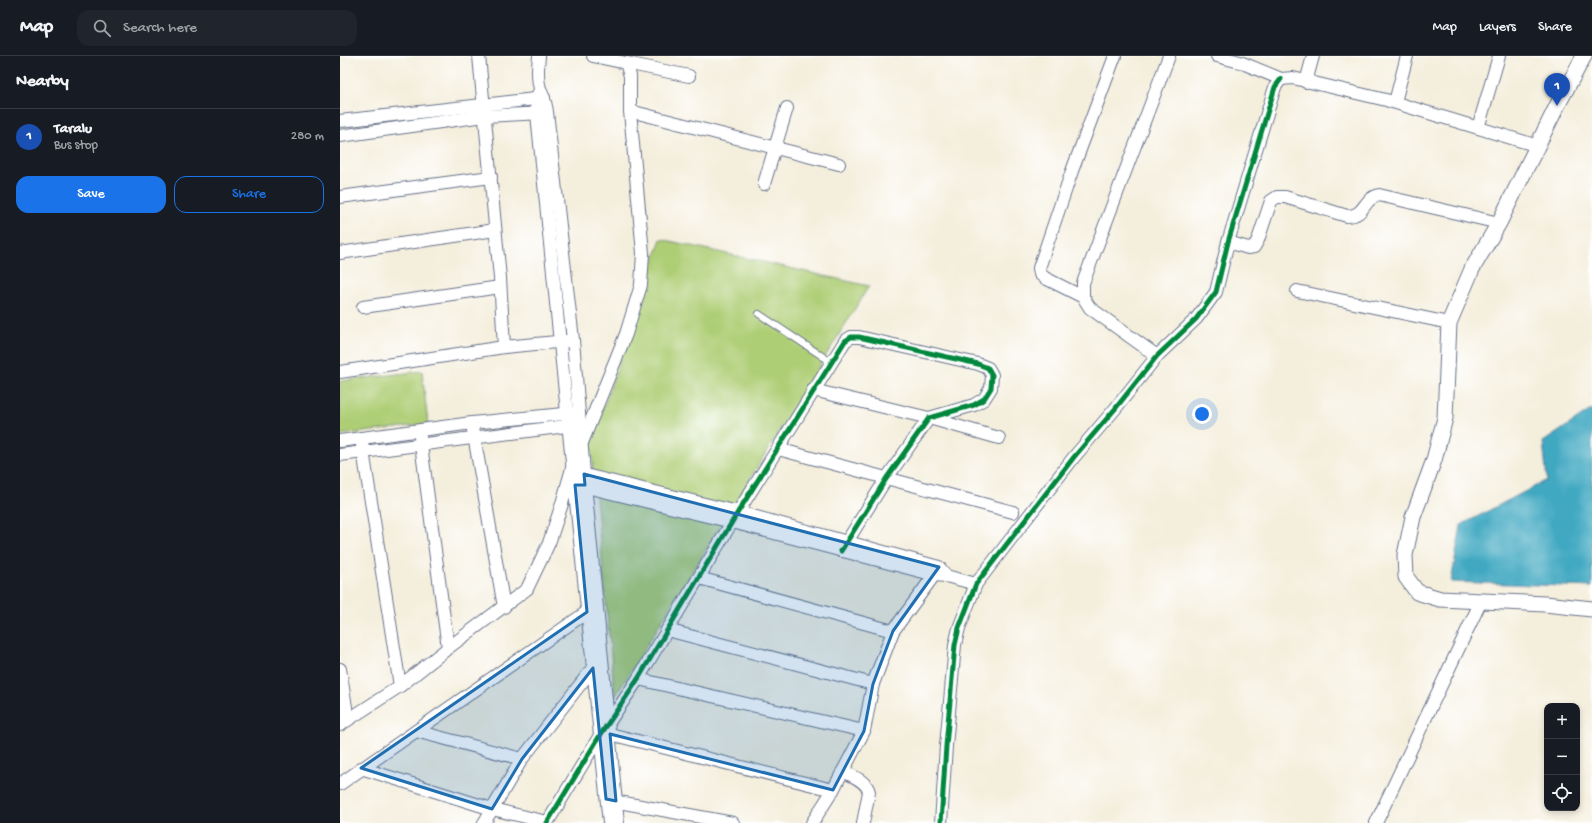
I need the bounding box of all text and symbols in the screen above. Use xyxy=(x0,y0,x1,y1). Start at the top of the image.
search box xyxy=(77,10,357,46)
text: Map xyxy=(20,16,53,39)
icon: search xyxy=(91,17,113,39)
text: Search here xyxy=(123,19,197,37)
text: Map xyxy=(1433,19,1457,36)
text: Layers xyxy=(1479,19,1516,36)
text: Share xyxy=(1538,19,1572,36)
text: Nearby xyxy=(16,72,69,92)
pin: 1 xyxy=(1544,73,1570,106)
text: Taralu xyxy=(54,120,92,138)
text: 1 xyxy=(26,129,32,144)
text: 280 m xyxy=(291,129,324,144)
text: Bus stop xyxy=(54,138,98,153)
button: Save xyxy=(16,176,166,213)
button: Share xyxy=(174,176,324,213)
your location xyxy=(1192,404,1212,424)
map controls xyxy=(1544,703,1580,811)
button: + xyxy=(1544,703,1580,739)
button: − xyxy=(1544,739,1580,775)
button: locate xyxy=(1544,775,1580,811)

